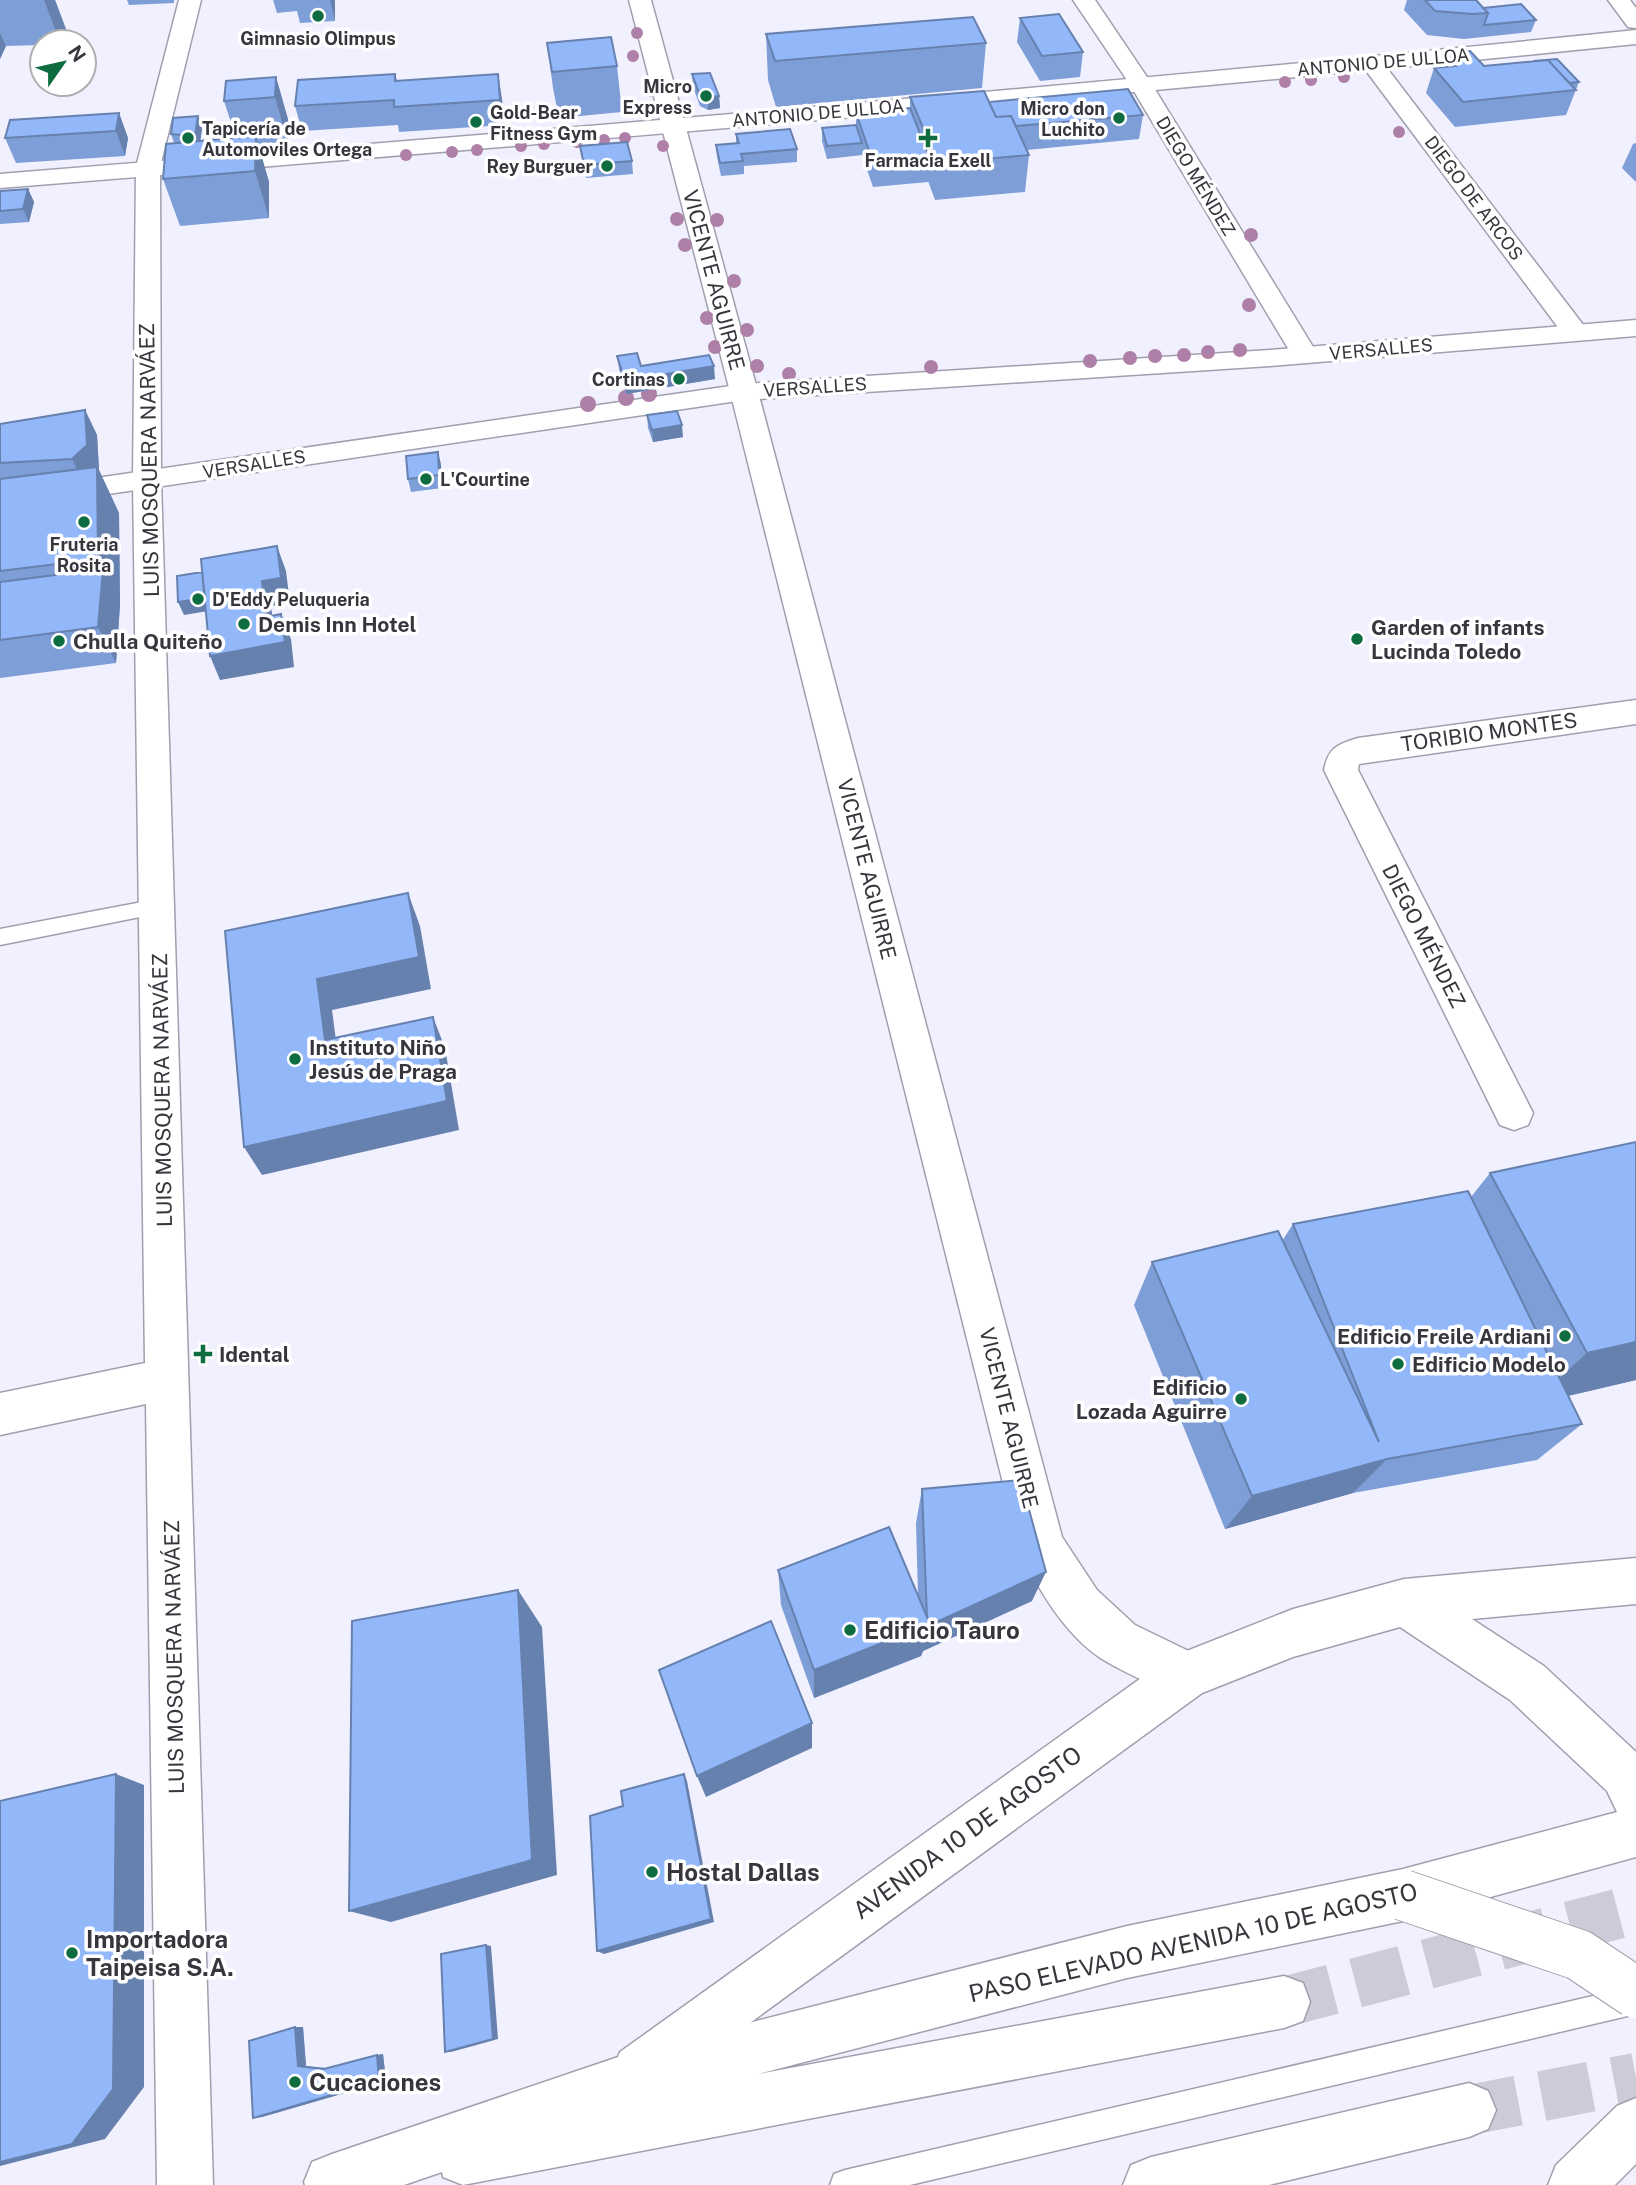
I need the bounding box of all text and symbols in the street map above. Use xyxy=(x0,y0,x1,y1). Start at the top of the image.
marker: Gimnasio Olimpus xyxy=(310,8,326,24)
north arrow xyxy=(28,28,98,98)
place label: Gimnasio Olimpus xyxy=(240,28,396,49)
text: N xyxy=(64,41,90,66)
street label: ANTONIO DE ULLOA xyxy=(1296,44,1470,80)
place label: Micro Express xyxy=(623,76,692,118)
marker: Micro Express xyxy=(698,88,714,104)
street label: ANTONIO DE ULLOA xyxy=(731,95,905,131)
place label: Micro don Luchito xyxy=(1020,98,1105,140)
place label: Gold-Bear Fitness Gym xyxy=(490,102,597,144)
marker: Micro don Luchito xyxy=(1111,110,1127,126)
street label: DIEGO MÉNDEZ xyxy=(1152,112,1241,239)
marker: Gold-Bear Fitness Gym xyxy=(468,114,484,130)
place label: Tapicería de Automoviles Ortega xyxy=(202,118,372,160)
marker: Tapicería de Automoviles Ortega xyxy=(180,130,196,146)
marker: Farmacia Exell xyxy=(920,130,936,146)
street label: DIEGO DE ARCOS xyxy=(1421,132,1527,264)
place label: Farmacia Exell xyxy=(865,150,992,171)
place label: Rey Burguer xyxy=(487,156,594,177)
marker: Rey Burguer xyxy=(599,158,615,174)
street label: VICENTE AGUIRRE xyxy=(678,187,750,373)
street label: LUIS MOSQUERA NARVÁEZ xyxy=(134,323,164,597)
street label: VERSALLES xyxy=(1328,334,1434,364)
place label: Cortinas xyxy=(592,369,665,390)
marker: Cortinas xyxy=(671,371,687,387)
street label: VERSALLES xyxy=(762,373,868,401)
street label: VERSALLES xyxy=(201,446,307,482)
place label: L'Courtine xyxy=(440,469,530,490)
marker: L'Courtine xyxy=(418,471,434,487)
marker: Fruteria Rosita xyxy=(76,514,92,530)
place label: Fruteria Rosita xyxy=(49,534,119,576)
place label: D'Eddy Peluqueria xyxy=(212,589,370,610)
marker: D'Eddy Peluqueria xyxy=(190,591,206,607)
place label: Demis Inn Hotel xyxy=(258,612,417,637)
place label: Garden of infants Lucinda Toledo xyxy=(1371,615,1545,664)
marker: Demis Inn Hotel xyxy=(236,616,252,632)
place label: Chulla Quiteño xyxy=(73,629,223,654)
marker: Garden of infants Lucinda Toledo xyxy=(1349,631,1365,647)
marker: Chulla Quiteño xyxy=(51,633,67,649)
street label: TORIBIO MONTES xyxy=(1399,707,1579,757)
street label: VICENTE AGUIRRE xyxy=(832,776,902,962)
street label: DIEGO MÉNDEZ xyxy=(1377,860,1471,1012)
street label: LUIS MOSQUERA NARVÁEZ xyxy=(147,953,177,1227)
place label: Instituto Niño Jesús de Praga xyxy=(309,1035,457,1084)
marker: Instituto Niño Jesús de Praga xyxy=(287,1051,303,1067)
place label: Edificio Freile Ardiani xyxy=(1337,1324,1551,1349)
street label: VICENTE AGUIRRE xyxy=(974,1325,1044,1511)
marker: Edificio Freile Ardiani xyxy=(1557,1328,1573,1344)
place label: Idental xyxy=(219,1342,290,1367)
marker: Idental xyxy=(193,1344,213,1364)
place label: Edificio Modelo xyxy=(1412,1352,1566,1377)
marker: Edificio Modelo xyxy=(1390,1356,1406,1372)
place label: Edificio Lozada Aguirre xyxy=(1076,1375,1227,1424)
marker: Edificio Lozada Aguirre xyxy=(1233,1391,1249,1407)
street label: LUIS MOSQUERA NARVÁEZ xyxy=(159,1520,189,1794)
place label: Edificio Tauro xyxy=(864,1616,1020,1644)
marker: Edificio Tauro xyxy=(842,1622,858,1638)
street label: AVENIDA 10 DE AGOSTO xyxy=(847,1740,1087,1924)
place label: Hostal Dallas xyxy=(666,1858,820,1886)
marker: Hostal Dallas xyxy=(644,1864,660,1880)
street label: PASO ELEVADO AVENIDA 10 DE AGOSTO xyxy=(966,1877,1420,2007)
place label: Importadora Taipeisa S.A. xyxy=(86,1925,234,1981)
marker: Importadora Taipeisa S.A. xyxy=(64,1945,80,1961)
place label: Cucaciones xyxy=(309,2068,441,2096)
marker: Cucaciones xyxy=(287,2074,303,2090)

